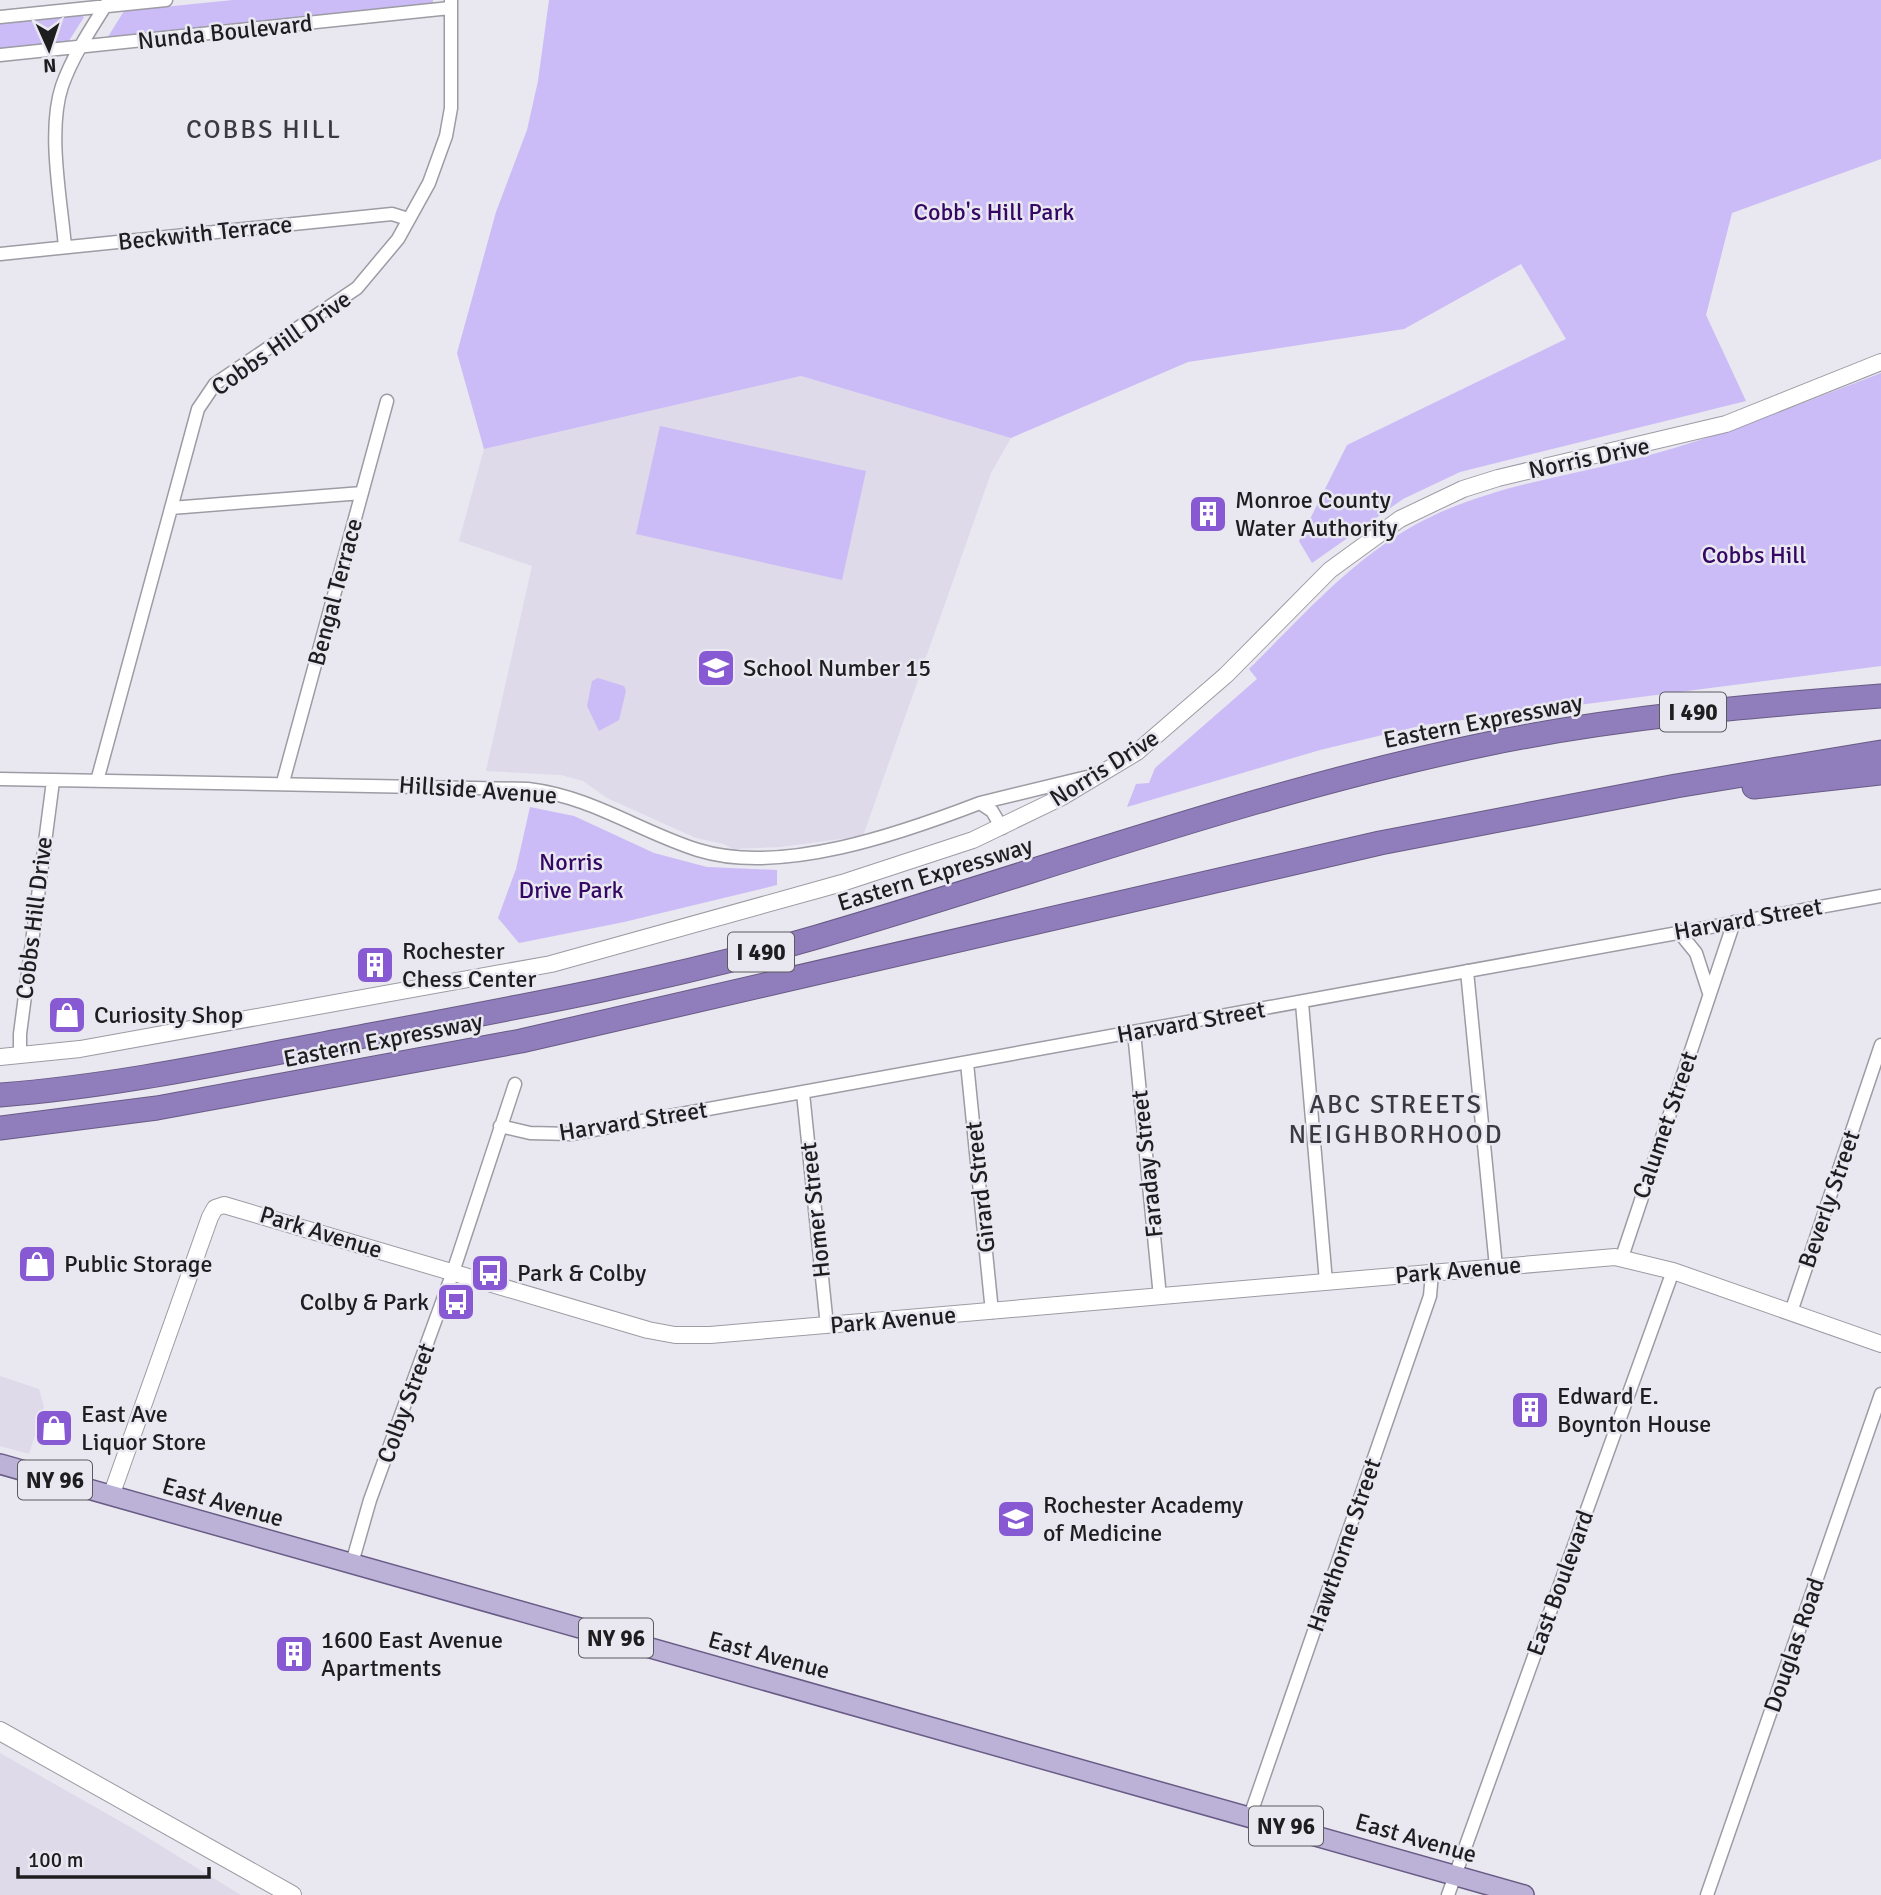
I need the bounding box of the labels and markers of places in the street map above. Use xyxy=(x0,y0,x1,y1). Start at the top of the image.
place label: Monroe County Water Authority xyxy=(1235,485,1398,543)
building icon: Monroe County Water Authority xyxy=(1187,493,1229,535)
school or university icon: School Number 15 xyxy=(695,647,737,689)
place label: School Number 15 xyxy=(743,653,931,683)
place label: Rochester Chess Center xyxy=(402,936,536,994)
building icon: Rochester Chess Center xyxy=(354,944,396,986)
shop icon: Curiosity Shop xyxy=(46,994,88,1036)
place label: Curiosity Shop xyxy=(94,1000,243,1030)
shop icon: Public Storage xyxy=(16,1243,58,1285)
place label: Public Storage xyxy=(64,1249,213,1279)
bus stop icon: Park & Colby xyxy=(469,1252,511,1294)
place label: Park & Colby xyxy=(517,1258,646,1288)
bus stop icon: Colby & Park xyxy=(435,1281,477,1323)
place label: Colby & Park xyxy=(300,1287,429,1317)
place label: Edward E. Boynton House xyxy=(1557,1381,1711,1439)
building icon: Edward E. Boynton House xyxy=(1509,1389,1551,1431)
place label: East Ave Liquor Store xyxy=(81,1399,206,1457)
shop icon: East Ave Liquor Store xyxy=(33,1407,75,1449)
place label: Rochester Academy of Medicine xyxy=(1043,1490,1243,1548)
school or university icon: Rochester Academy of Medicine xyxy=(995,1498,1037,1540)
place label: 1600 East Avenue Apartments xyxy=(321,1625,503,1683)
building icon: 1600 East Avenue Apartments xyxy=(273,1633,315,1675)

